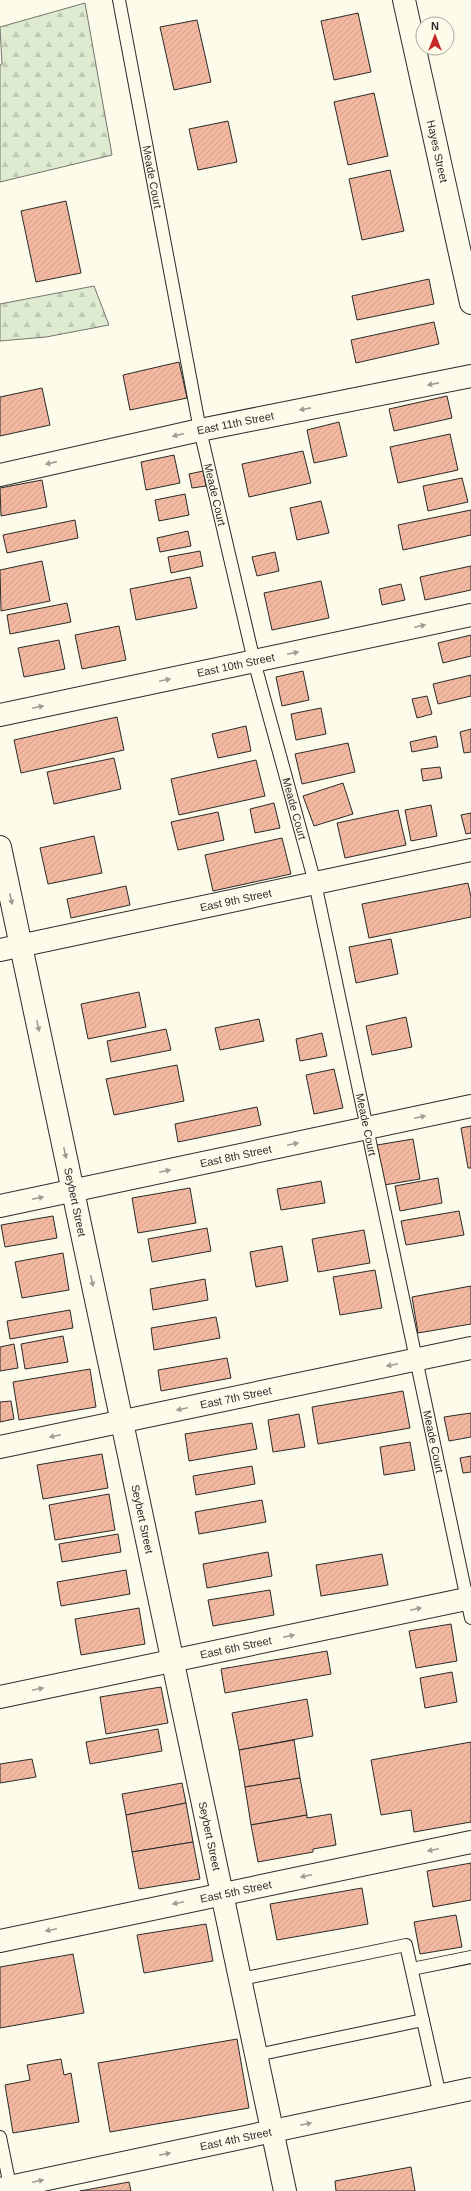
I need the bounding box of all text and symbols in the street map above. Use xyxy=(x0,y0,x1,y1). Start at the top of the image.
north arrow xyxy=(415,16,455,56)
text: N xyxy=(431,20,439,32)
street label: Hayes Street xyxy=(425,119,450,184)
street label: Meade Court xyxy=(141,144,164,209)
one-way arrow xyxy=(427,381,439,387)
one-way arrow xyxy=(299,406,311,412)
street label: East 11th Street xyxy=(196,409,275,436)
one-way arrow xyxy=(172,433,184,439)
one-way arrow xyxy=(45,461,57,467)
street label: Meade Court xyxy=(202,462,228,527)
one-way arrow xyxy=(414,623,426,629)
one-way arrow xyxy=(286,649,299,655)
street label: East 10th Street xyxy=(196,651,276,679)
one-way arrow xyxy=(159,676,171,682)
one-way arrow xyxy=(32,703,44,709)
street label: Meade Court xyxy=(280,776,309,841)
street label: East 9th Street xyxy=(199,887,273,913)
one-way arrow xyxy=(8,893,14,905)
one-way arrow xyxy=(35,1020,41,1032)
street label: Meade Court xyxy=(354,1092,379,1157)
one-way arrow xyxy=(414,1114,426,1120)
one-way arrow xyxy=(286,1141,299,1147)
street label: East 8th Street xyxy=(199,1143,273,1169)
one-way arrow xyxy=(62,1147,68,1160)
street label: Seybert Street xyxy=(62,1166,88,1238)
one-way arrow xyxy=(159,1167,172,1173)
one-way arrow xyxy=(32,1194,44,1200)
one-way arrow xyxy=(89,1274,95,1287)
one-way arrow xyxy=(386,1362,398,1368)
street label: East 7th Street xyxy=(199,1384,273,1411)
one-way arrow xyxy=(176,1406,188,1412)
street label: Meade Court xyxy=(421,1409,446,1474)
one-way arrow xyxy=(49,1433,61,1439)
street label: Seybert Street xyxy=(129,1483,156,1555)
one-way arrow xyxy=(410,1606,422,1612)
one-way arrow xyxy=(283,1633,295,1639)
street label: East 6th Street xyxy=(199,1634,273,1661)
one-way arrow xyxy=(32,1686,44,1692)
street label: Seybert Street xyxy=(197,1800,223,1872)
one-way arrow xyxy=(427,1847,439,1853)
one-way arrow xyxy=(299,1874,312,1880)
street label: East 5th Street xyxy=(199,1878,273,1905)
one-way arrow xyxy=(172,1901,185,1907)
one-way arrow xyxy=(45,1927,57,1933)
one-way arrow xyxy=(300,2121,312,2127)
street label: East 4th Street xyxy=(199,2126,273,2152)
one-way arrow xyxy=(159,2150,171,2156)
one-way arrow xyxy=(32,2177,44,2183)

